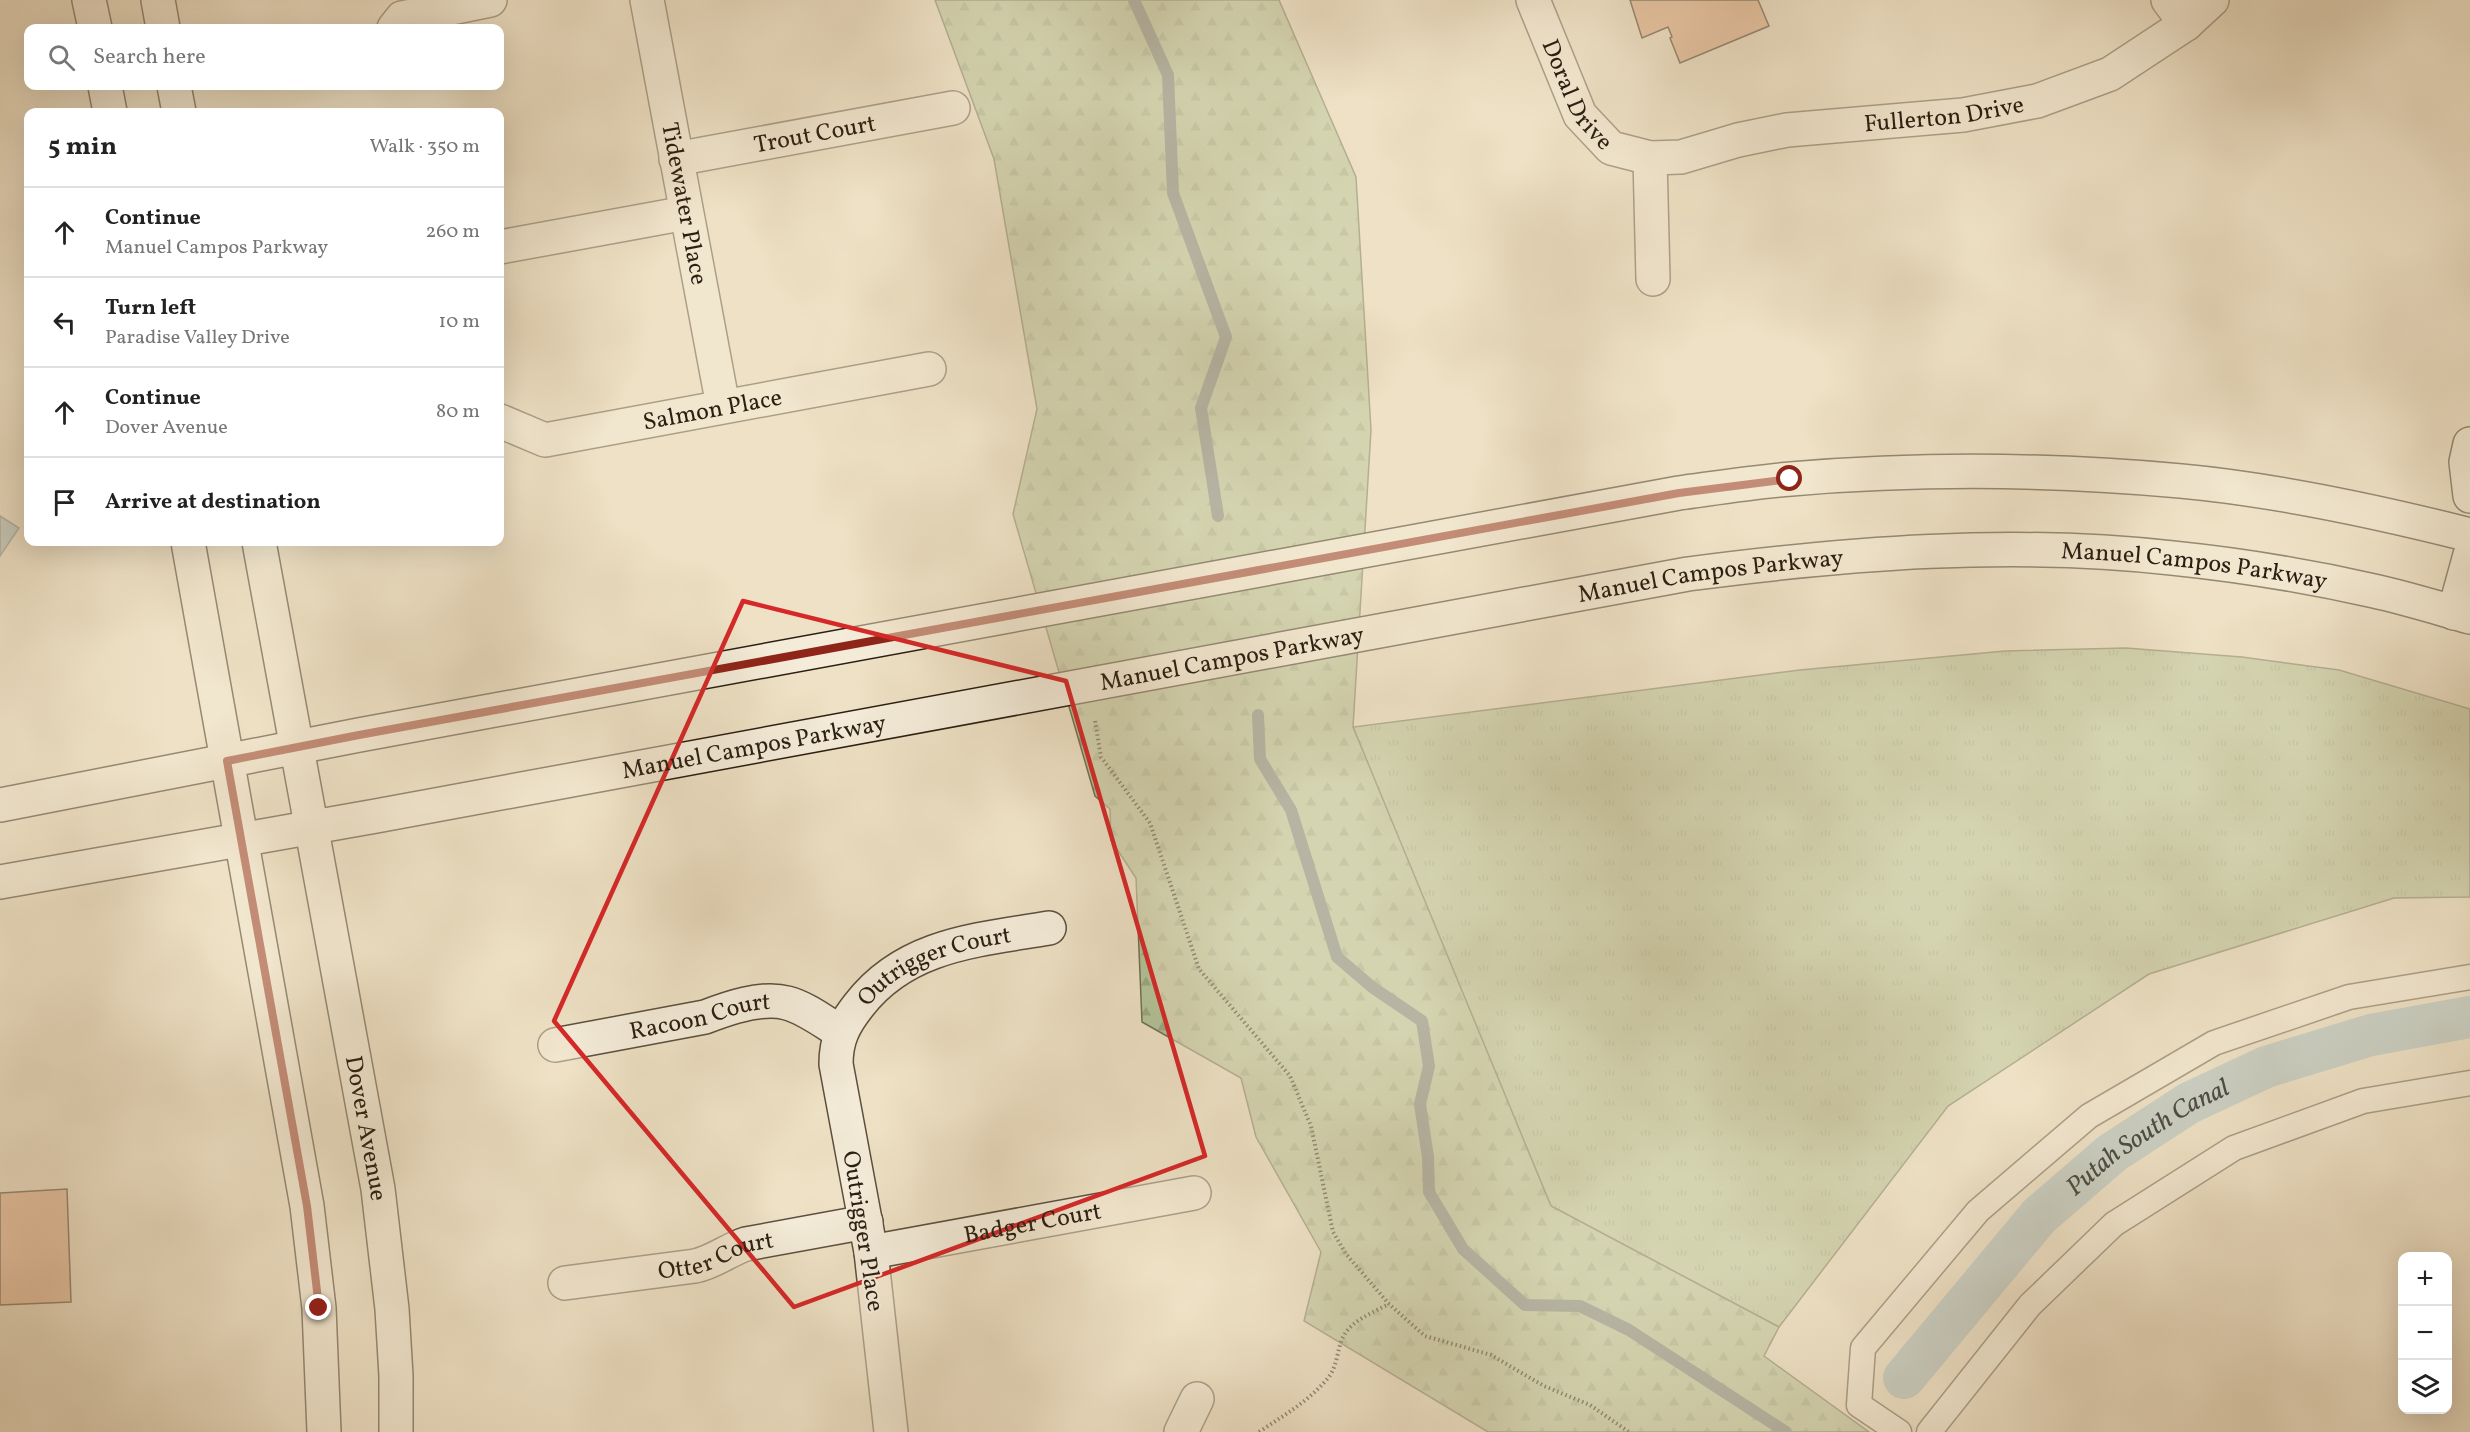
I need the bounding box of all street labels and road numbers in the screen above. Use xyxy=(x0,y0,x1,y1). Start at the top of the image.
street label: Doral Drive xyxy=(1532,35,1620,159)
street label: Fullerton Drive xyxy=(1863,89,2027,142)
street label: Trout Court xyxy=(751,108,879,163)
street label: Tidewater Place xyxy=(651,120,715,288)
street label: Salmon Place xyxy=(640,382,785,441)
street label: Manuel Campos Parkway xyxy=(2060,535,2330,600)
street label: Manuel Campos Parkway xyxy=(1575,542,1845,613)
street label: Manuel Campos Parkway xyxy=(1097,619,1367,701)
street label: Manuel Campos Parkway xyxy=(619,707,889,789)
street label: Outrigger Court xyxy=(850,919,1014,1015)
street label: Racoon Court xyxy=(627,986,771,1050)
street label: Dover Avenue xyxy=(335,1053,394,1203)
street label: Outrigger Place xyxy=(833,1148,892,1314)
street label: Badger Court xyxy=(961,1195,1104,1254)
street label: Otter Court xyxy=(656,1224,777,1290)

